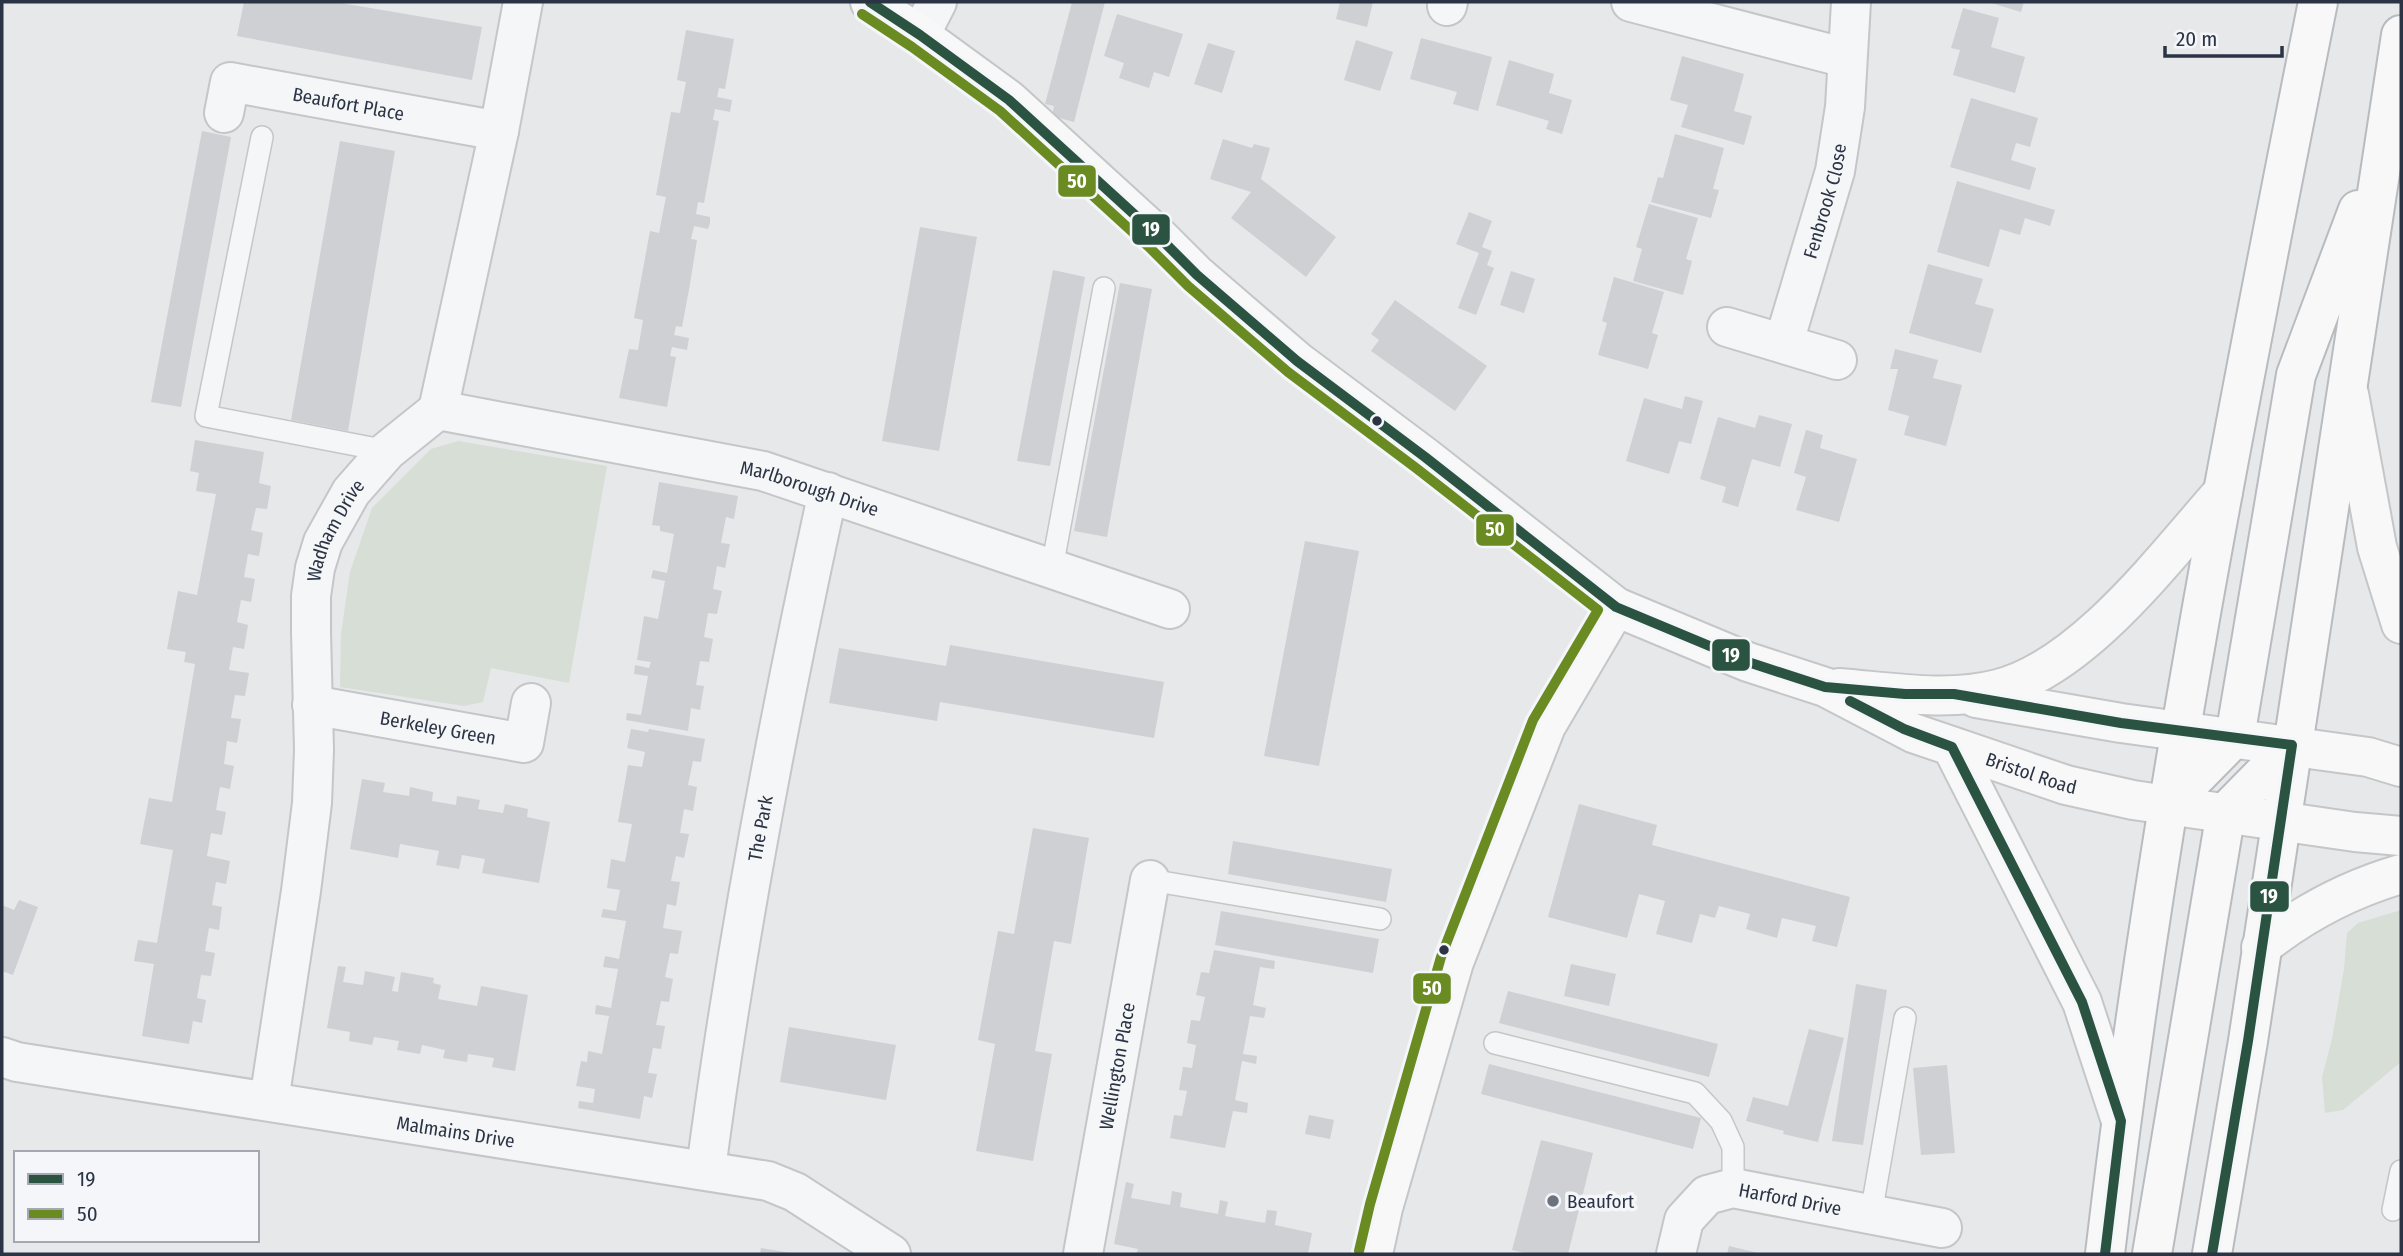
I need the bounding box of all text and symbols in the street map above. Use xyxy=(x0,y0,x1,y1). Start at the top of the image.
scale bar xyxy=(2165,14,2282,58)
text: 20 m xyxy=(2176,26,2217,52)
street label: Beaufort Place xyxy=(291,83,406,126)
street label: Fenbrook Close xyxy=(1799,142,1851,261)
line badge: 50 xyxy=(1057,164,1097,198)
text: 50 xyxy=(1067,170,1087,193)
line badge: 19 xyxy=(1131,213,1171,246)
text: 19 xyxy=(1142,218,1160,241)
unlabelled marker xyxy=(1370,414,1384,428)
street label: Marlborough Drive xyxy=(738,456,882,521)
street label: Wadham Drive xyxy=(302,474,369,583)
line badge: 50 xyxy=(1475,513,1515,547)
text: 50 xyxy=(1485,518,1505,541)
line badge: 19 xyxy=(1711,638,1751,672)
text: 19 xyxy=(1722,644,1740,667)
street label: Berkeley Green xyxy=(378,706,498,750)
street label: Bristol Road xyxy=(1983,748,2079,799)
street label: The Park xyxy=(743,793,778,863)
line badge: 19 xyxy=(2249,880,2290,913)
text: 19 xyxy=(2260,885,2278,908)
unlabelled marker xyxy=(1437,943,1451,957)
line badge: 50 xyxy=(1412,972,1452,1005)
text: 50 xyxy=(1422,977,1442,1000)
street label: Wellington Place xyxy=(1094,1001,1140,1132)
street label: Malmains Drive xyxy=(395,1111,516,1153)
legend xyxy=(14,1151,259,1242)
text: 19 xyxy=(77,1166,95,1192)
street label: Harford Drive xyxy=(1737,1178,1843,1221)
place label: Beaufort xyxy=(1567,1190,1635,1213)
marker: Beaufort xyxy=(1545,1193,1561,1209)
text: 50 xyxy=(77,1201,98,1227)

